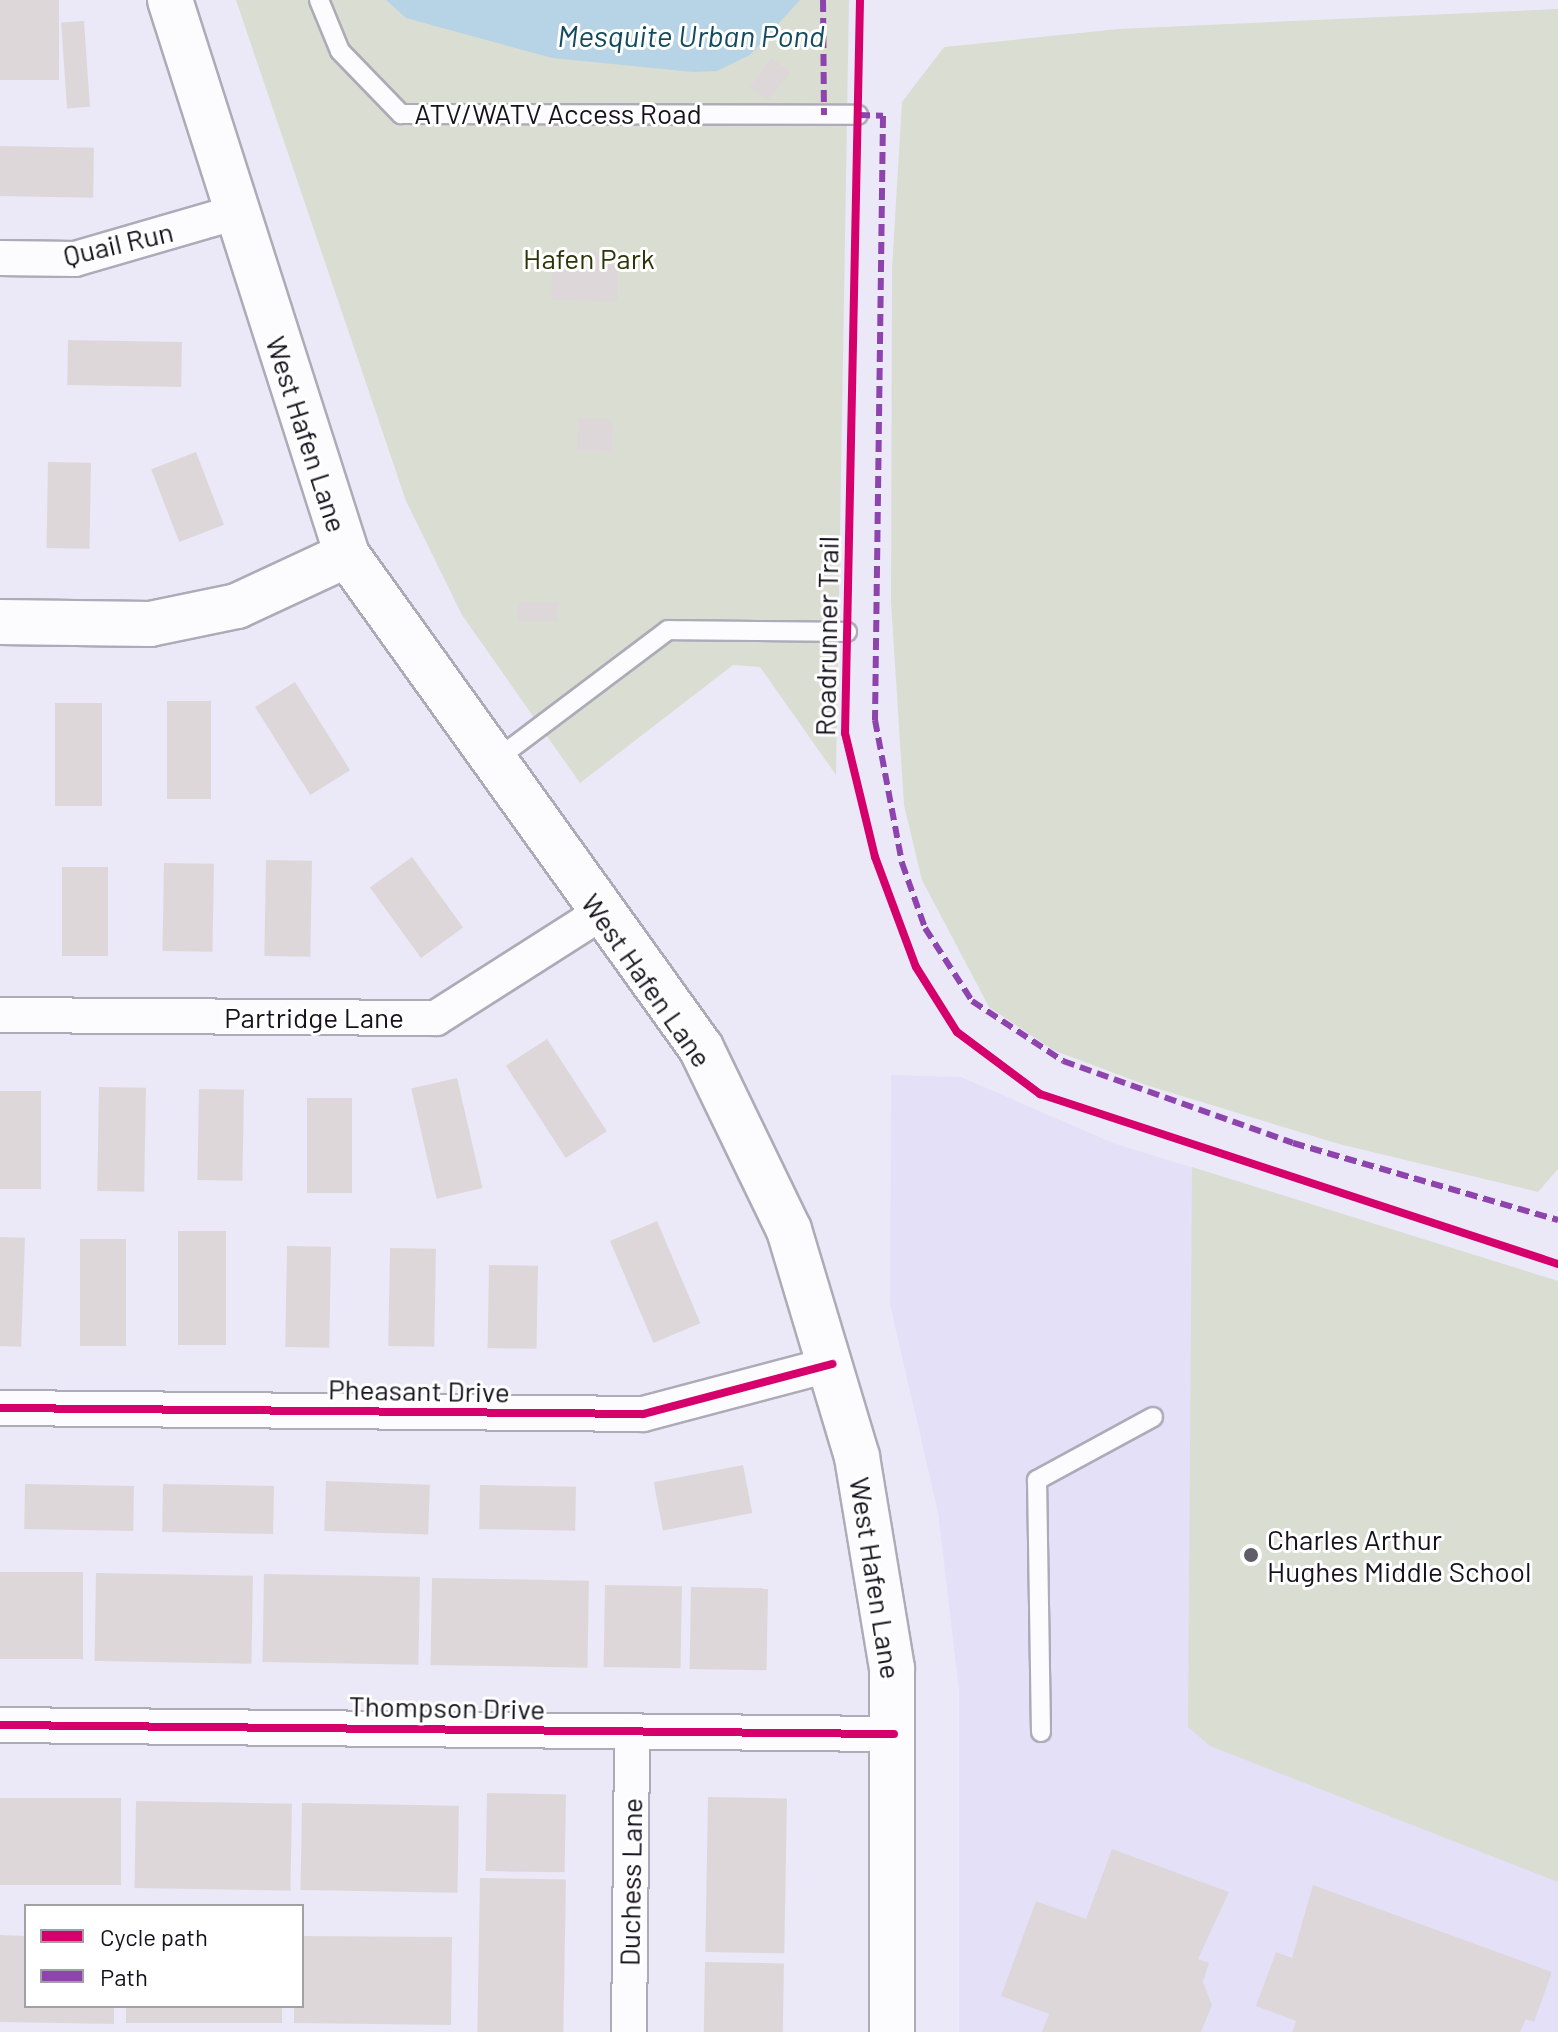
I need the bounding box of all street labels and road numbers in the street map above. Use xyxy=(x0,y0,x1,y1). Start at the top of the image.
street label: ATV/WATV Access Road xyxy=(414,96,702,130)
street label: Quail Run xyxy=(60,214,176,272)
street label: West Hafen Lane xyxy=(260,332,354,536)
street label: Roadrunner Trail xyxy=(807,536,845,736)
street label: West Hafen Lane xyxy=(575,887,719,1073)
street label: Partridge Lane xyxy=(224,1000,404,1034)
street label: Pheasant Drive xyxy=(328,1372,510,1408)
street label: West Hafen Lane xyxy=(843,1475,909,1681)
street label: Thompson Drive xyxy=(348,1688,546,1726)
street label: Duchess Lane xyxy=(612,1798,648,1966)

